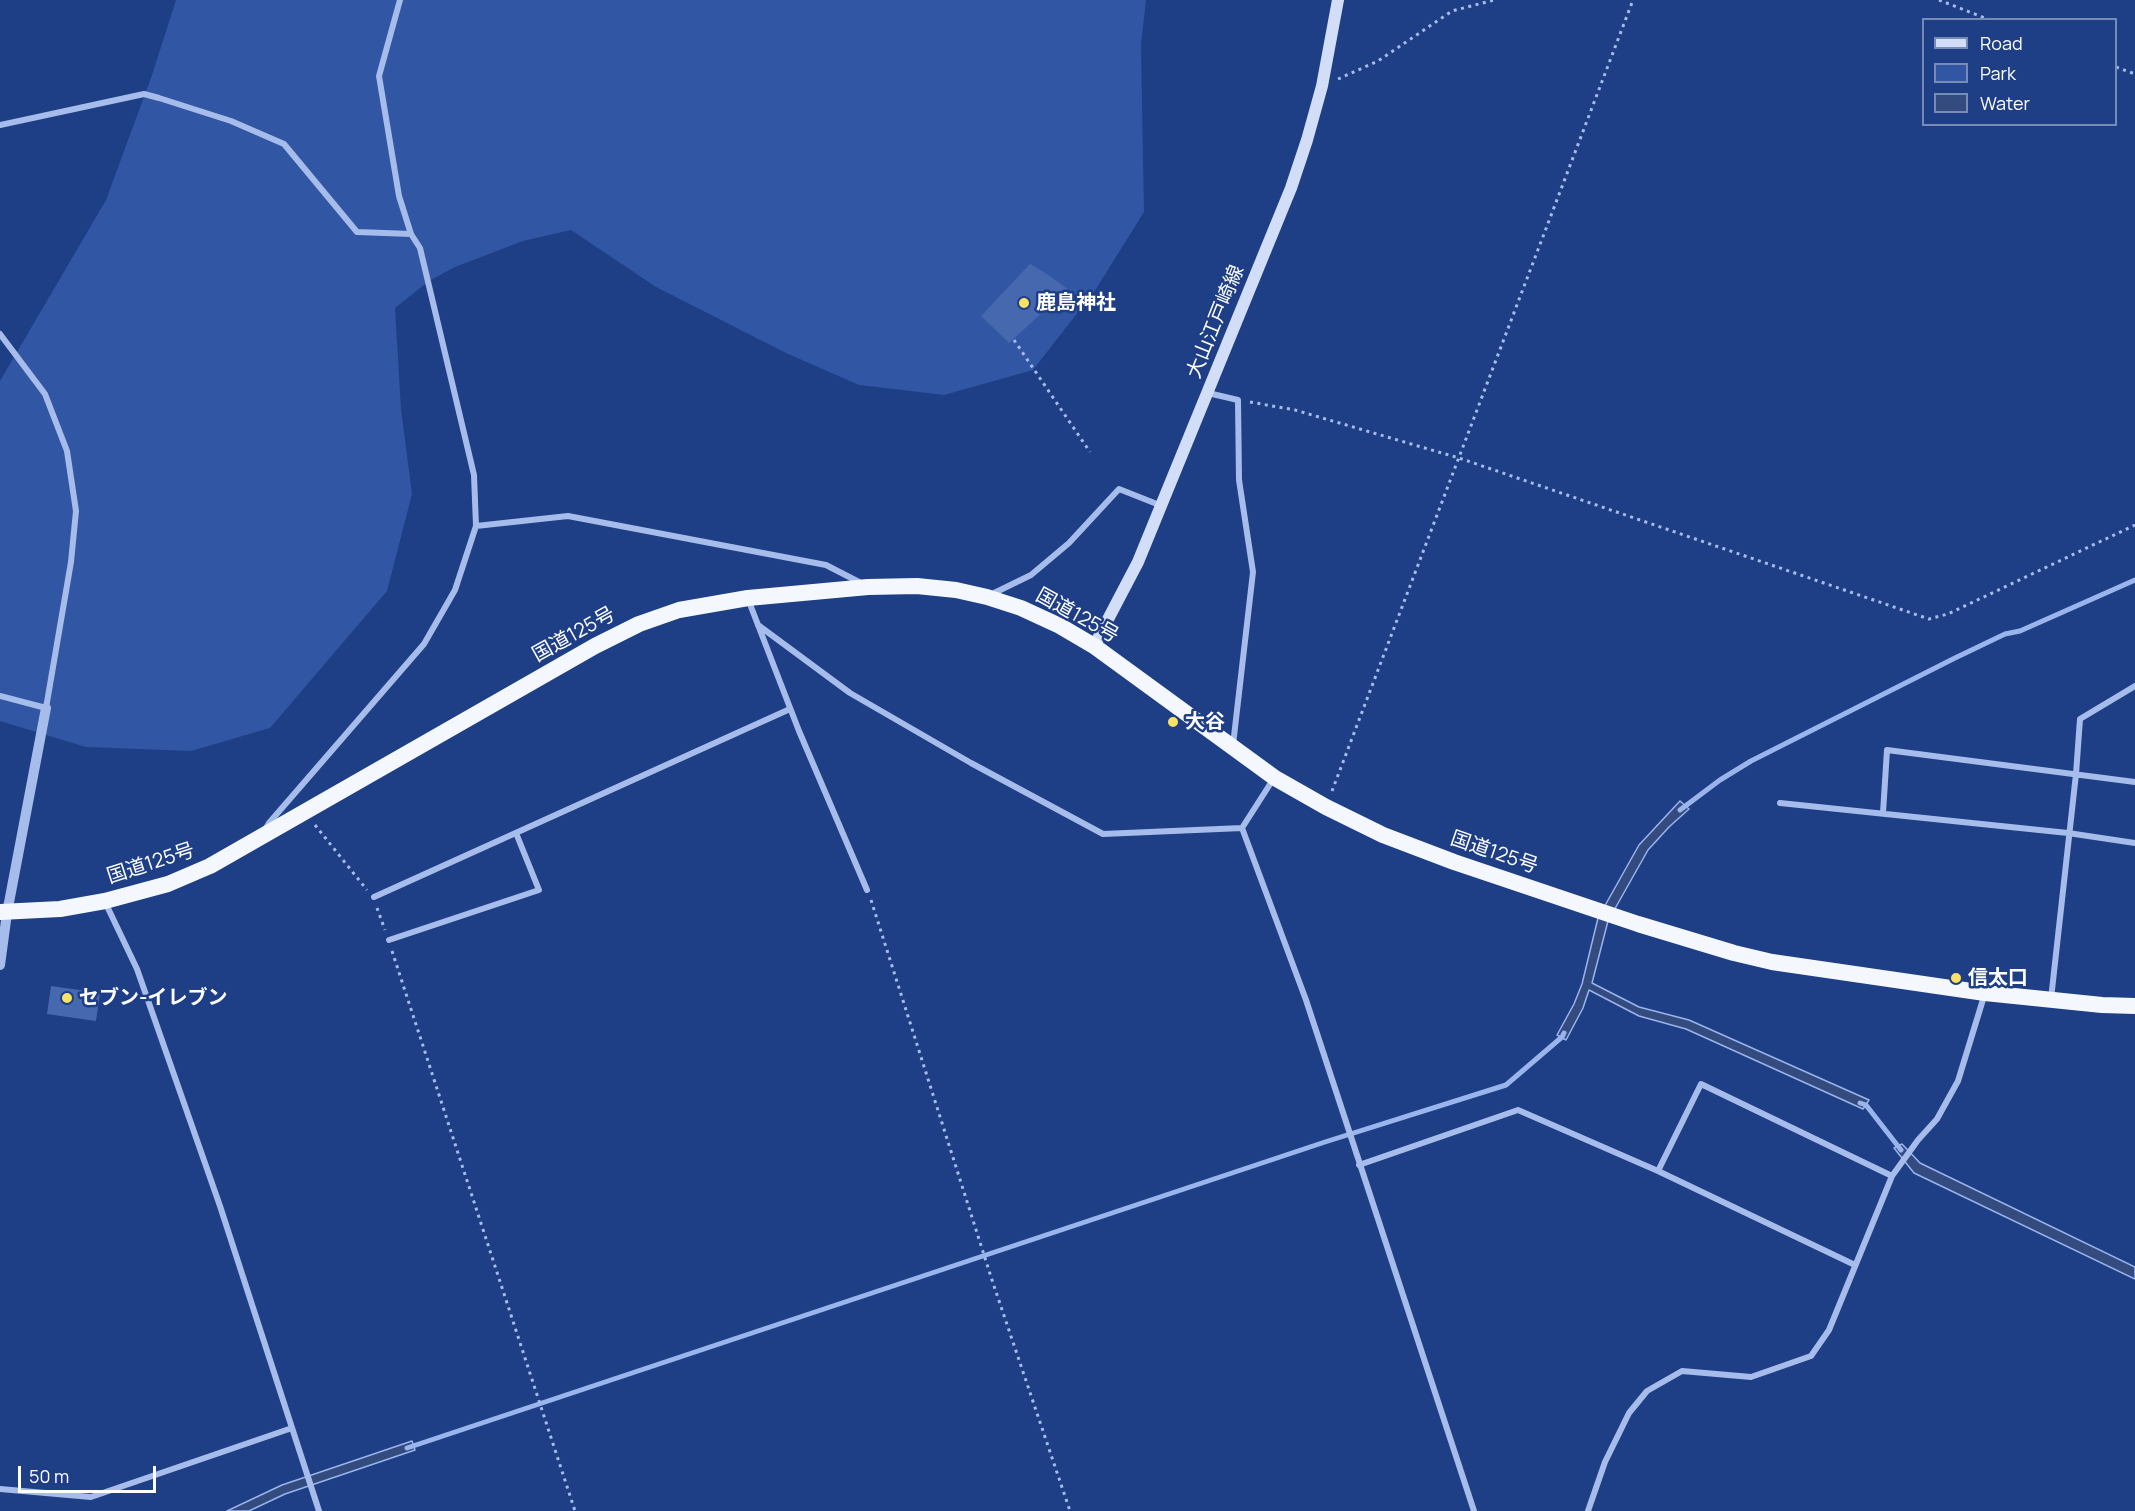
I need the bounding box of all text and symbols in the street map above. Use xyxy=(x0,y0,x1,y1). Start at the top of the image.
legend xyxy=(1922,18,2117,126)
text: Road xyxy=(1980,31,2023,55)
text: Park xyxy=(1980,61,2016,85)
text: Water xyxy=(1980,91,2030,115)
street label: 大山江戸崎線 xyxy=(1182,262,1250,382)
place label: 鹿島神社 xyxy=(1036,291,1116,315)
marker: 鹿島神社 xyxy=(1017,296,1031,310)
street label: 国道125号 xyxy=(1031,584,1123,648)
street label: 国道125号 xyxy=(528,603,620,667)
place label: 大谷 xyxy=(1185,710,1225,734)
marker: 大谷 xyxy=(1166,715,1180,729)
street label: 国道125号 xyxy=(1447,827,1541,879)
street label: 国道125号 xyxy=(104,839,198,889)
place label: 信太口 xyxy=(1968,966,2028,990)
marker: 信太口 xyxy=(1949,971,1963,985)
place label: セブン-イレブン xyxy=(79,986,227,1010)
marker: セブン-イレブン xyxy=(60,991,74,1005)
scale bar xyxy=(21,1454,159,1492)
text: 50 m xyxy=(29,1464,69,1488)

